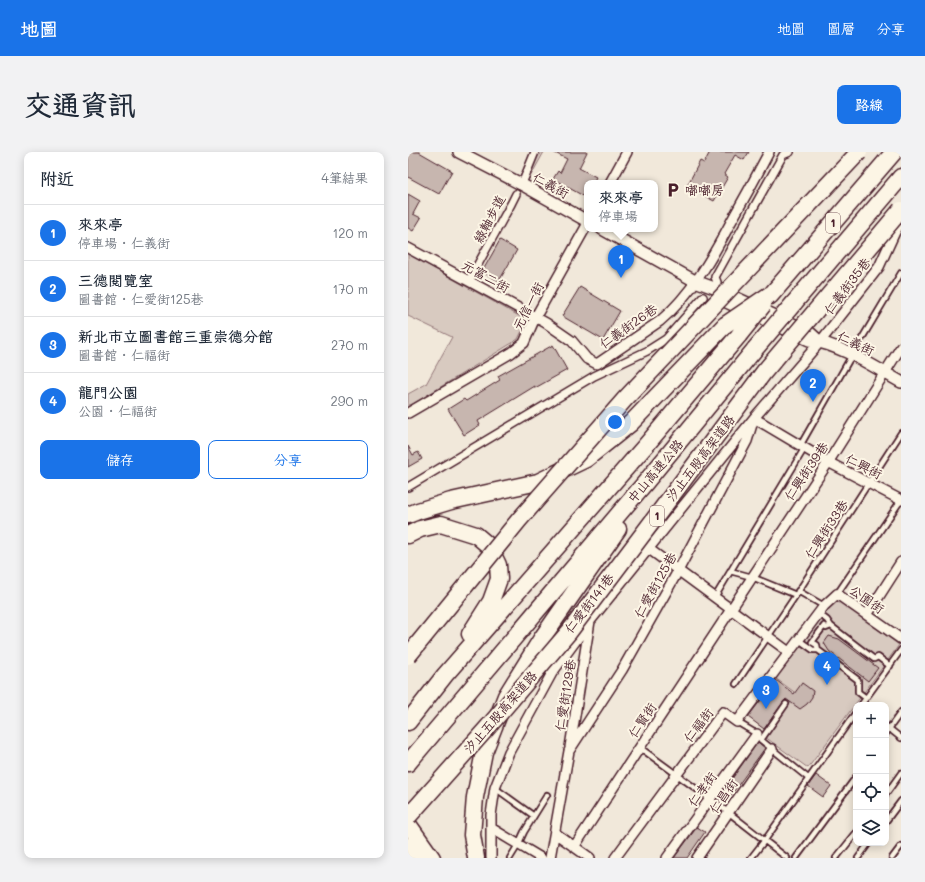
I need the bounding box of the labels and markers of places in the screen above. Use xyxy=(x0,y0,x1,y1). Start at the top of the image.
parking icon: 嘟嘟房 xyxy=(664,181,682,199)
place label: 嘟嘟房 xyxy=(685,181,724,198)
pin: 1 xyxy=(608,245,634,278)
pin: 2 xyxy=(800,369,826,402)
pin: 4 xyxy=(814,652,840,685)
pin: 3 xyxy=(753,676,779,709)

